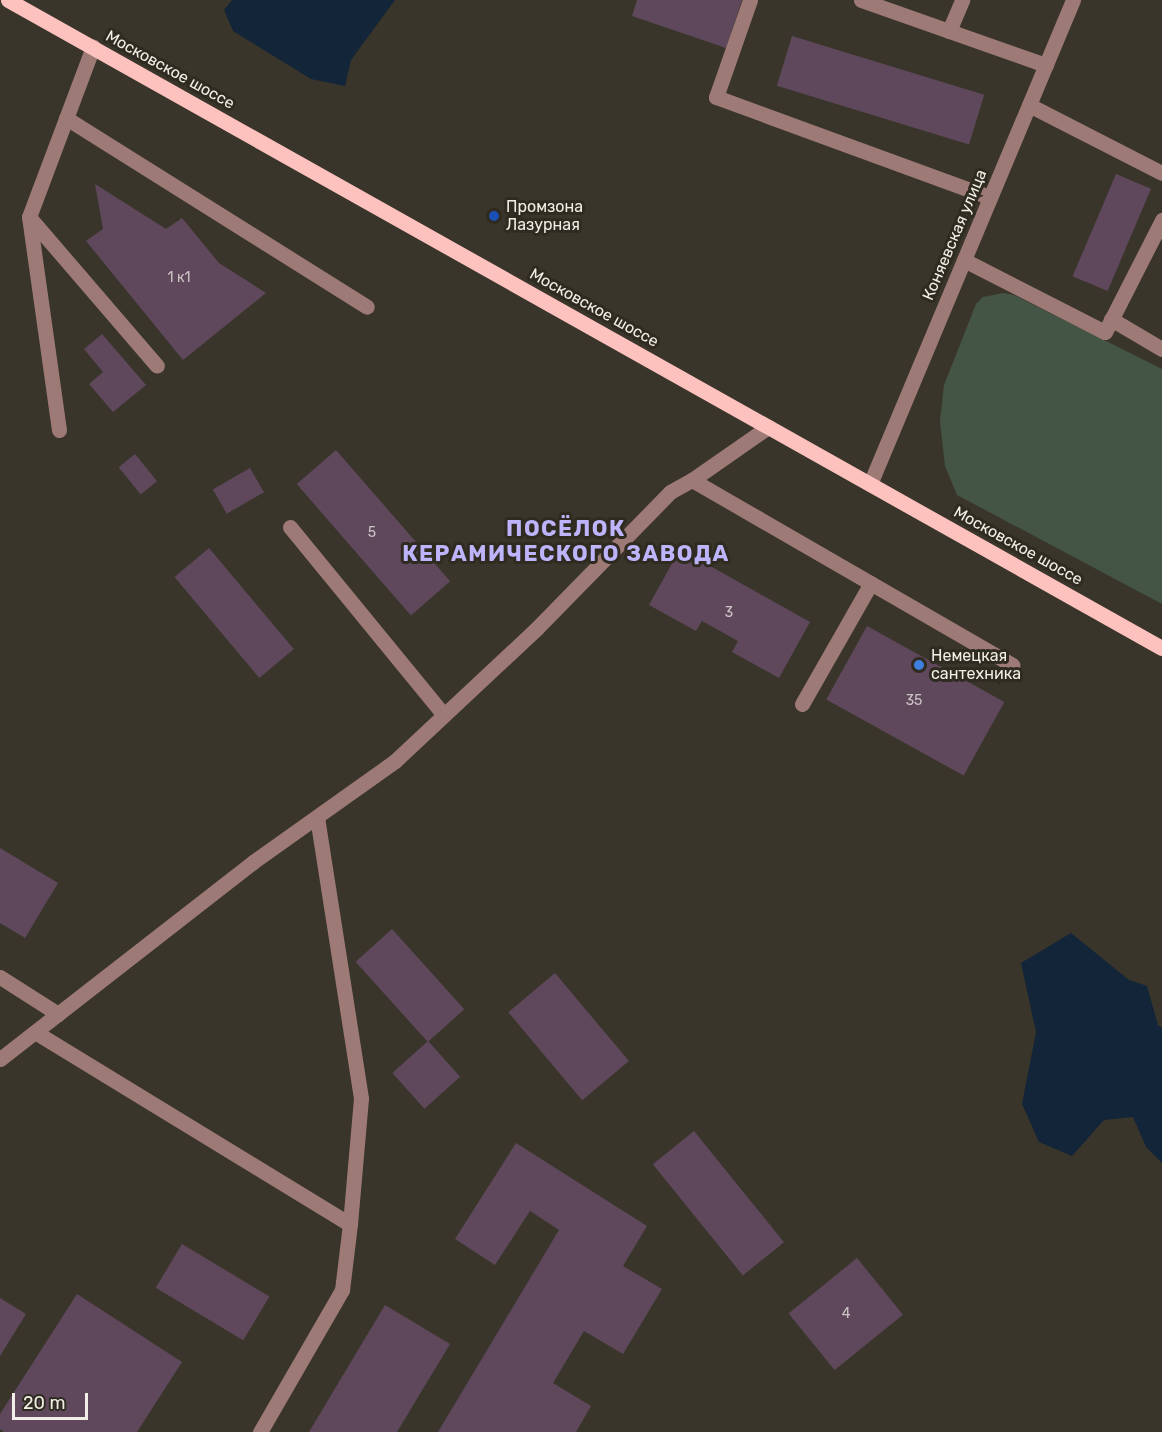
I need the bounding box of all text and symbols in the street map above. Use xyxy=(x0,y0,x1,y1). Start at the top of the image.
street label: Московское шоссе xyxy=(102,27,238,113)
street label: Коняевская улица xyxy=(919,167,991,303)
place label: Промзона Лазурная xyxy=(506,197,583,235)
marker: Промзона Лазурная xyxy=(487,209,501,223)
street label: Московское шоссе xyxy=(526,265,662,351)
house number: 1 к1 xyxy=(168,270,190,286)
street label: Московское шоссе xyxy=(950,503,1086,589)
district label: ПОСЁЛОК КЕРАМИЧЕСКОГО ЗАВОДА xyxy=(402,515,730,566)
house number: 5 xyxy=(368,525,376,541)
house number: 3 xyxy=(725,605,733,621)
place label: Немецкая сантехника xyxy=(931,646,1021,684)
marker: Немецкая сантехника xyxy=(912,658,926,672)
house number: 35 xyxy=(906,693,922,709)
house number: 4 xyxy=(842,1306,850,1322)
scale bar xyxy=(15,1381,92,1419)
text: 20 m xyxy=(23,1392,65,1414)

